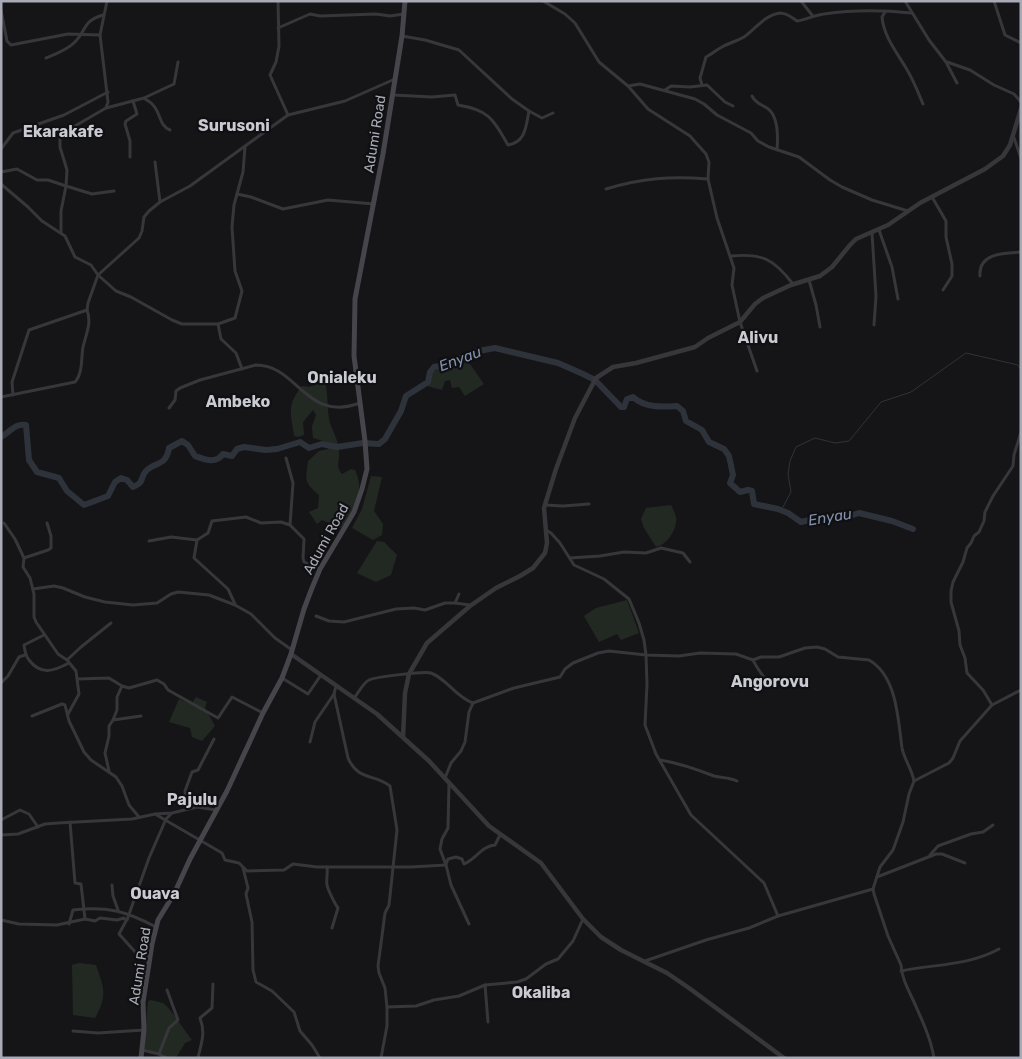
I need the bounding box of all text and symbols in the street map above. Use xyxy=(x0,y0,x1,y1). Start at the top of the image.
street label: Adumi Road xyxy=(360,94,390,174)
district label: Surusoni xyxy=(198,116,270,135)
district label: Ekarakafe xyxy=(23,122,103,141)
district label: Alivu xyxy=(738,328,778,347)
water label: Enyau xyxy=(436,343,484,375)
district label: Onialeku xyxy=(307,368,377,387)
district label: Ambeko xyxy=(206,392,270,411)
street label: Adumi Road xyxy=(300,501,352,577)
water label: Enyau xyxy=(807,505,853,529)
district label: Angorovu xyxy=(731,672,809,691)
district label: Pajulu xyxy=(167,790,217,809)
district label: Ouava xyxy=(130,884,180,903)
street label: Adumi Road xyxy=(125,926,155,1006)
district label: Okaliba xyxy=(512,983,570,1002)

